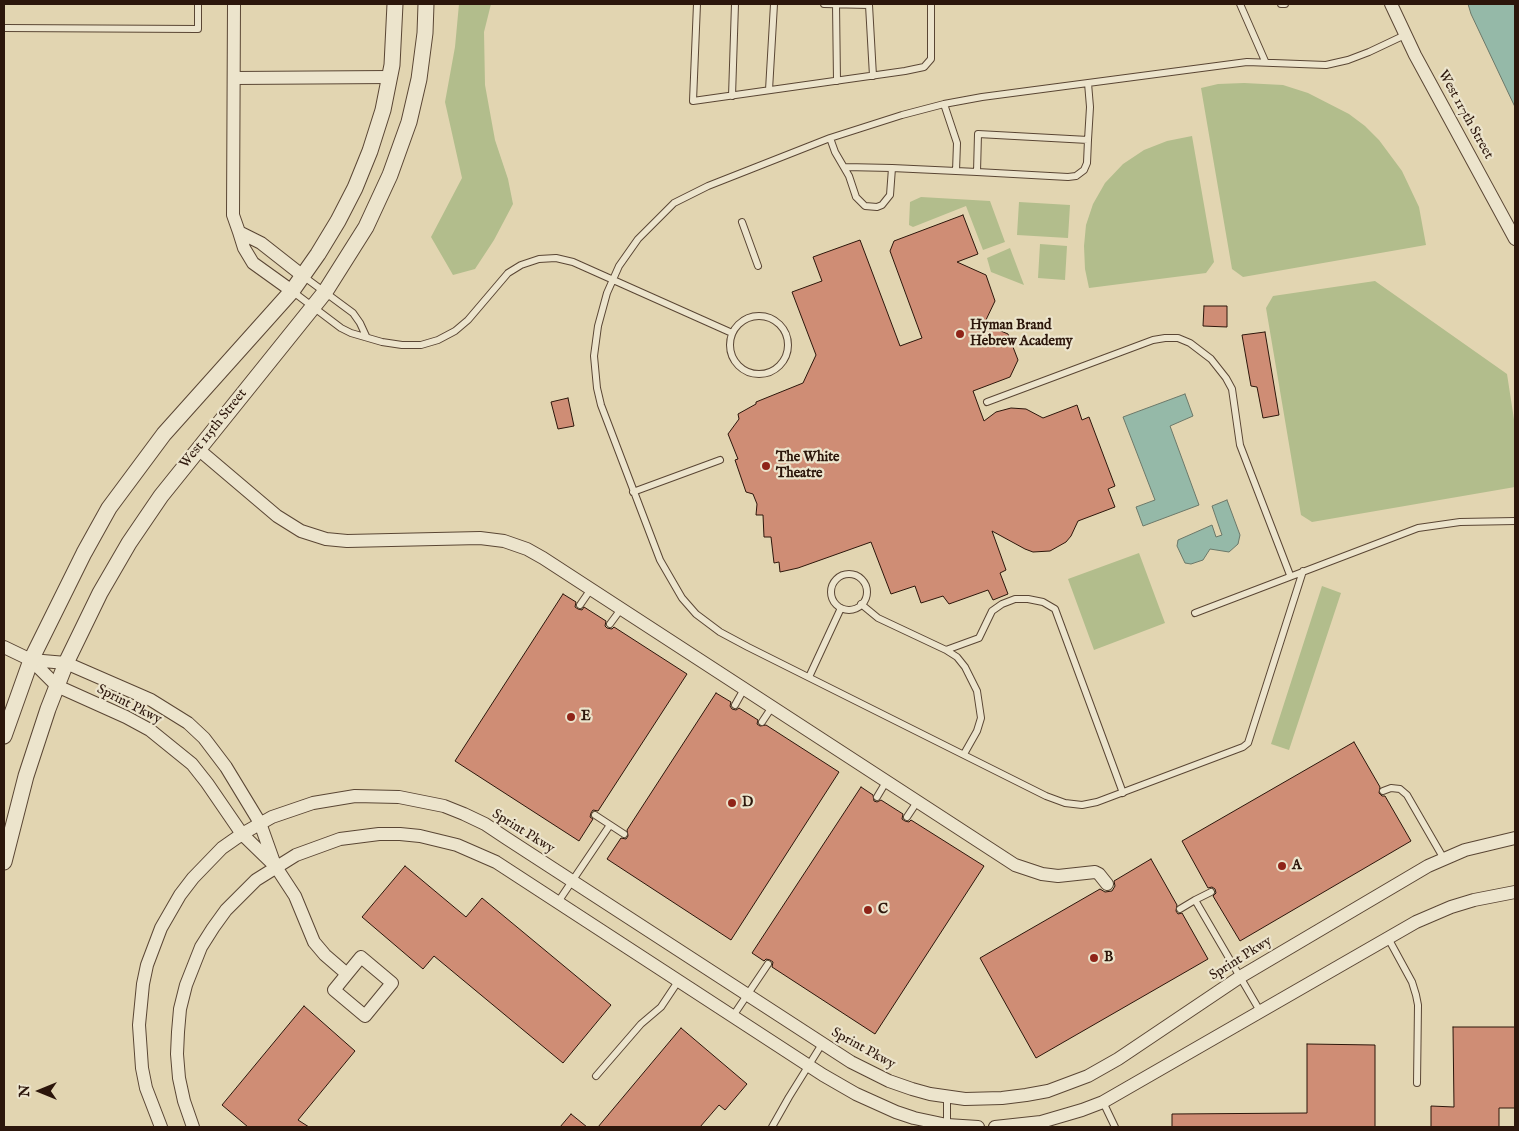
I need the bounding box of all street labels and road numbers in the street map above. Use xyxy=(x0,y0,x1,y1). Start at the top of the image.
street label: West 117th Street xyxy=(1434,68,1496,162)
street label: West 115th Street xyxy=(177,386,251,472)
street label: Sprint Pkwy xyxy=(94,682,164,728)
street label: Sprint Pkwy xyxy=(489,806,557,858)
street label: Sprint Pkwy xyxy=(1207,933,1275,985)
street label: Sprint Pkwy xyxy=(828,1025,898,1073)

